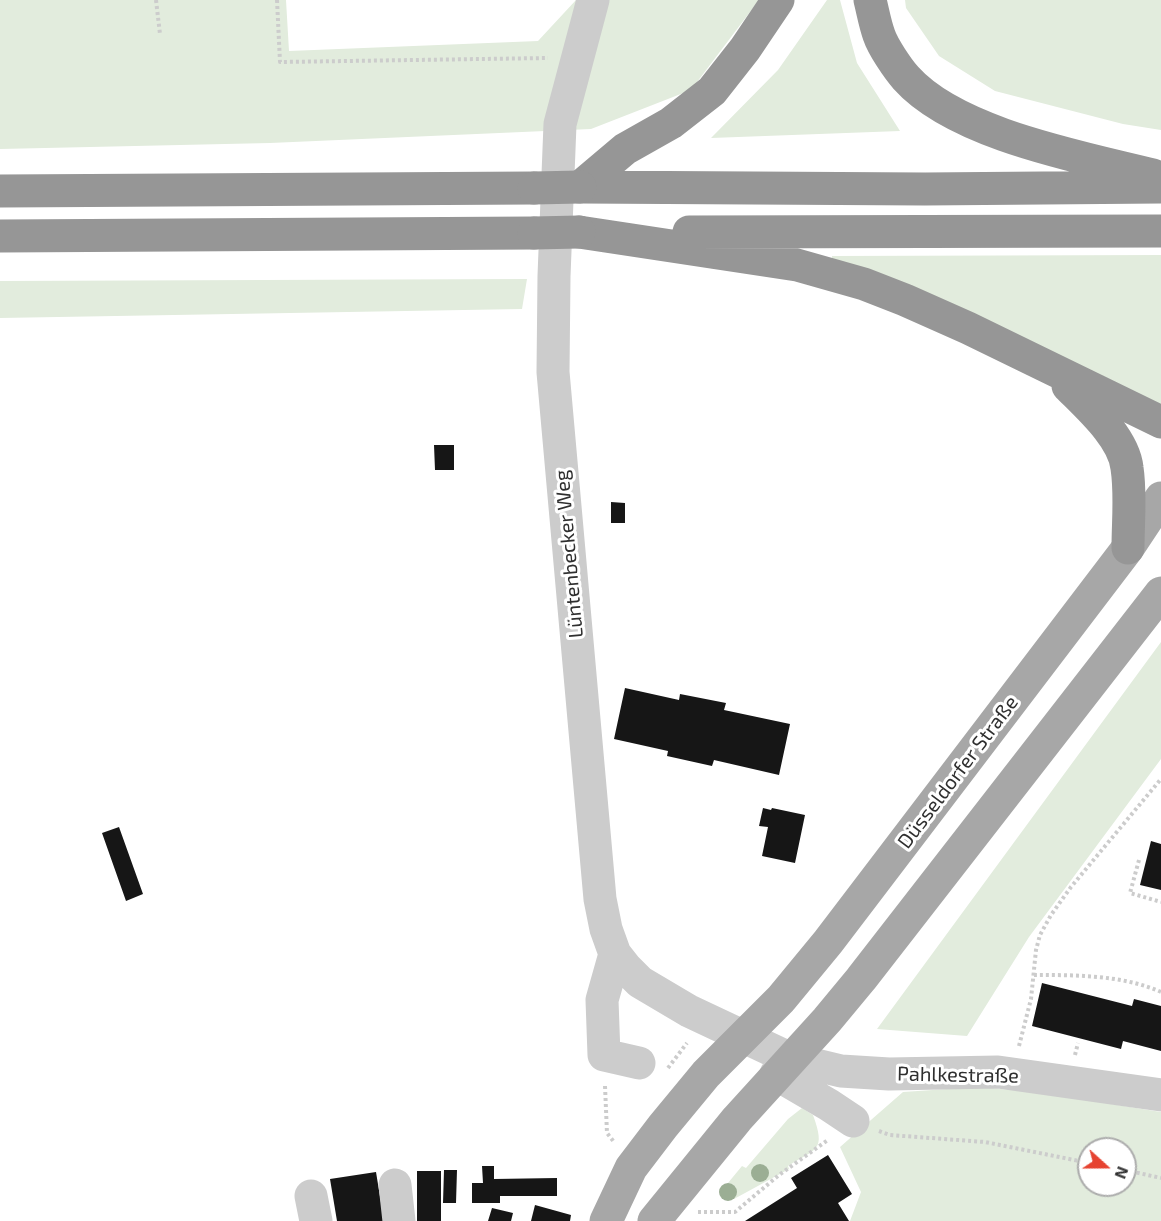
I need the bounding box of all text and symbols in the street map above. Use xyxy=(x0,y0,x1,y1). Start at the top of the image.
street label: Lüntenbecker Weg xyxy=(550,469,588,639)
street label: Düsseldorfer Straße xyxy=(893,691,1023,853)
street label: Pahlkestraße xyxy=(897,1062,1019,1088)
north arrow xyxy=(1077,1137,1137,1197)
text: N xyxy=(1111,1164,1133,1182)

